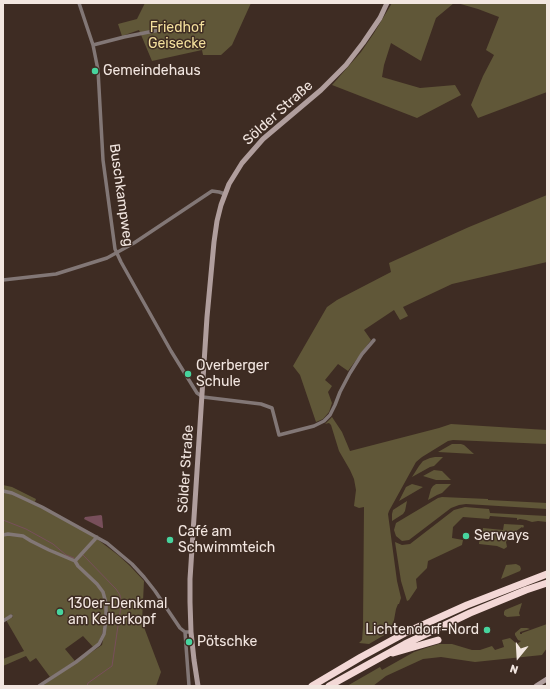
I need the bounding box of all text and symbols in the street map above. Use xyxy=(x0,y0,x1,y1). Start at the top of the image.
park label: Friedhof Geisecke xyxy=(148,20,206,52)
place label: Gemeindehaus xyxy=(103,63,201,79)
marker: Gemeindehaus xyxy=(90,66,100,76)
street label: Sölder Straße xyxy=(240,77,316,149)
street label: Buschkampweg xyxy=(105,142,137,248)
place label: Overberger Schule xyxy=(196,358,269,390)
marker: Overberger Schule xyxy=(183,369,193,379)
street label: Sölder Straße xyxy=(175,424,197,514)
place label: Café am Schwimmteich xyxy=(178,524,275,556)
place label: Serways xyxy=(474,528,529,544)
marker: Serways xyxy=(461,531,471,541)
marker: Café am Schwimmteich xyxy=(165,535,175,545)
place label: 130er-Denkmal am Kellerkopf xyxy=(68,596,167,628)
marker: 130er-Denkmal am Kellerkopf xyxy=(55,607,65,617)
place label: Lichtendorf-Nord xyxy=(365,622,479,638)
marker: Lichtendorf-Nord xyxy=(482,625,492,635)
place label: Pötschke xyxy=(197,634,257,650)
marker: Pötschke xyxy=(184,637,194,647)
north arrow xyxy=(498,637,538,677)
text: N xyxy=(508,661,520,676)

